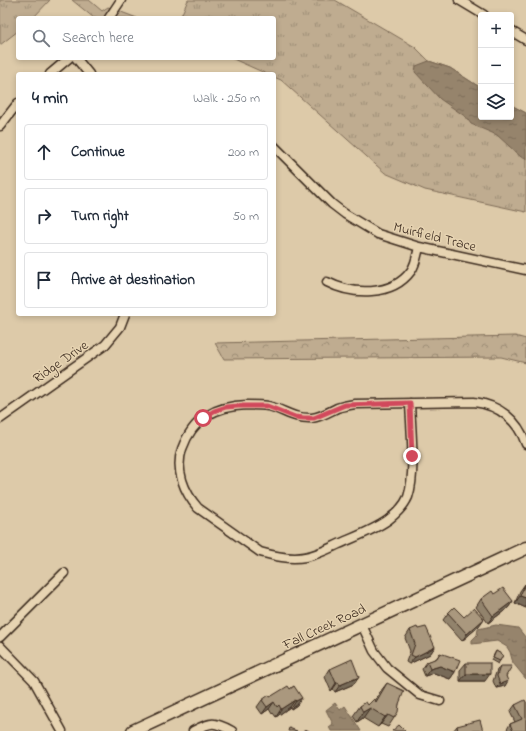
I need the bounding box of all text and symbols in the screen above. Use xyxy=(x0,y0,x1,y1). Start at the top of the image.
map controls xyxy=(478,12,514,120)
button: + xyxy=(478,12,514,48)
search box xyxy=(16,16,276,60)
icon: search xyxy=(30,27,52,49)
text: Search here xyxy=(62,27,134,49)
button: − xyxy=(478,48,514,84)
button: layers xyxy=(478,84,514,120)
text: 4 min xyxy=(32,86,68,111)
text: Walk · 250 m xyxy=(193,89,260,108)
icon: ahead xyxy=(33,141,55,163)
text: Continue xyxy=(71,141,125,163)
text: 200 m xyxy=(228,143,259,162)
icon: right xyxy=(33,205,55,227)
text: Turn right xyxy=(71,205,129,227)
text: 50 m xyxy=(233,207,259,226)
street label: Muirfield Trace xyxy=(391,217,479,258)
icon: arrive xyxy=(33,269,55,291)
text: Arrive at destination xyxy=(71,269,195,291)
street label: Ridge Drive xyxy=(29,335,94,390)
route start xyxy=(194,409,212,427)
route end xyxy=(403,447,421,465)
street label: Fall Creek Road xyxy=(279,599,370,656)

